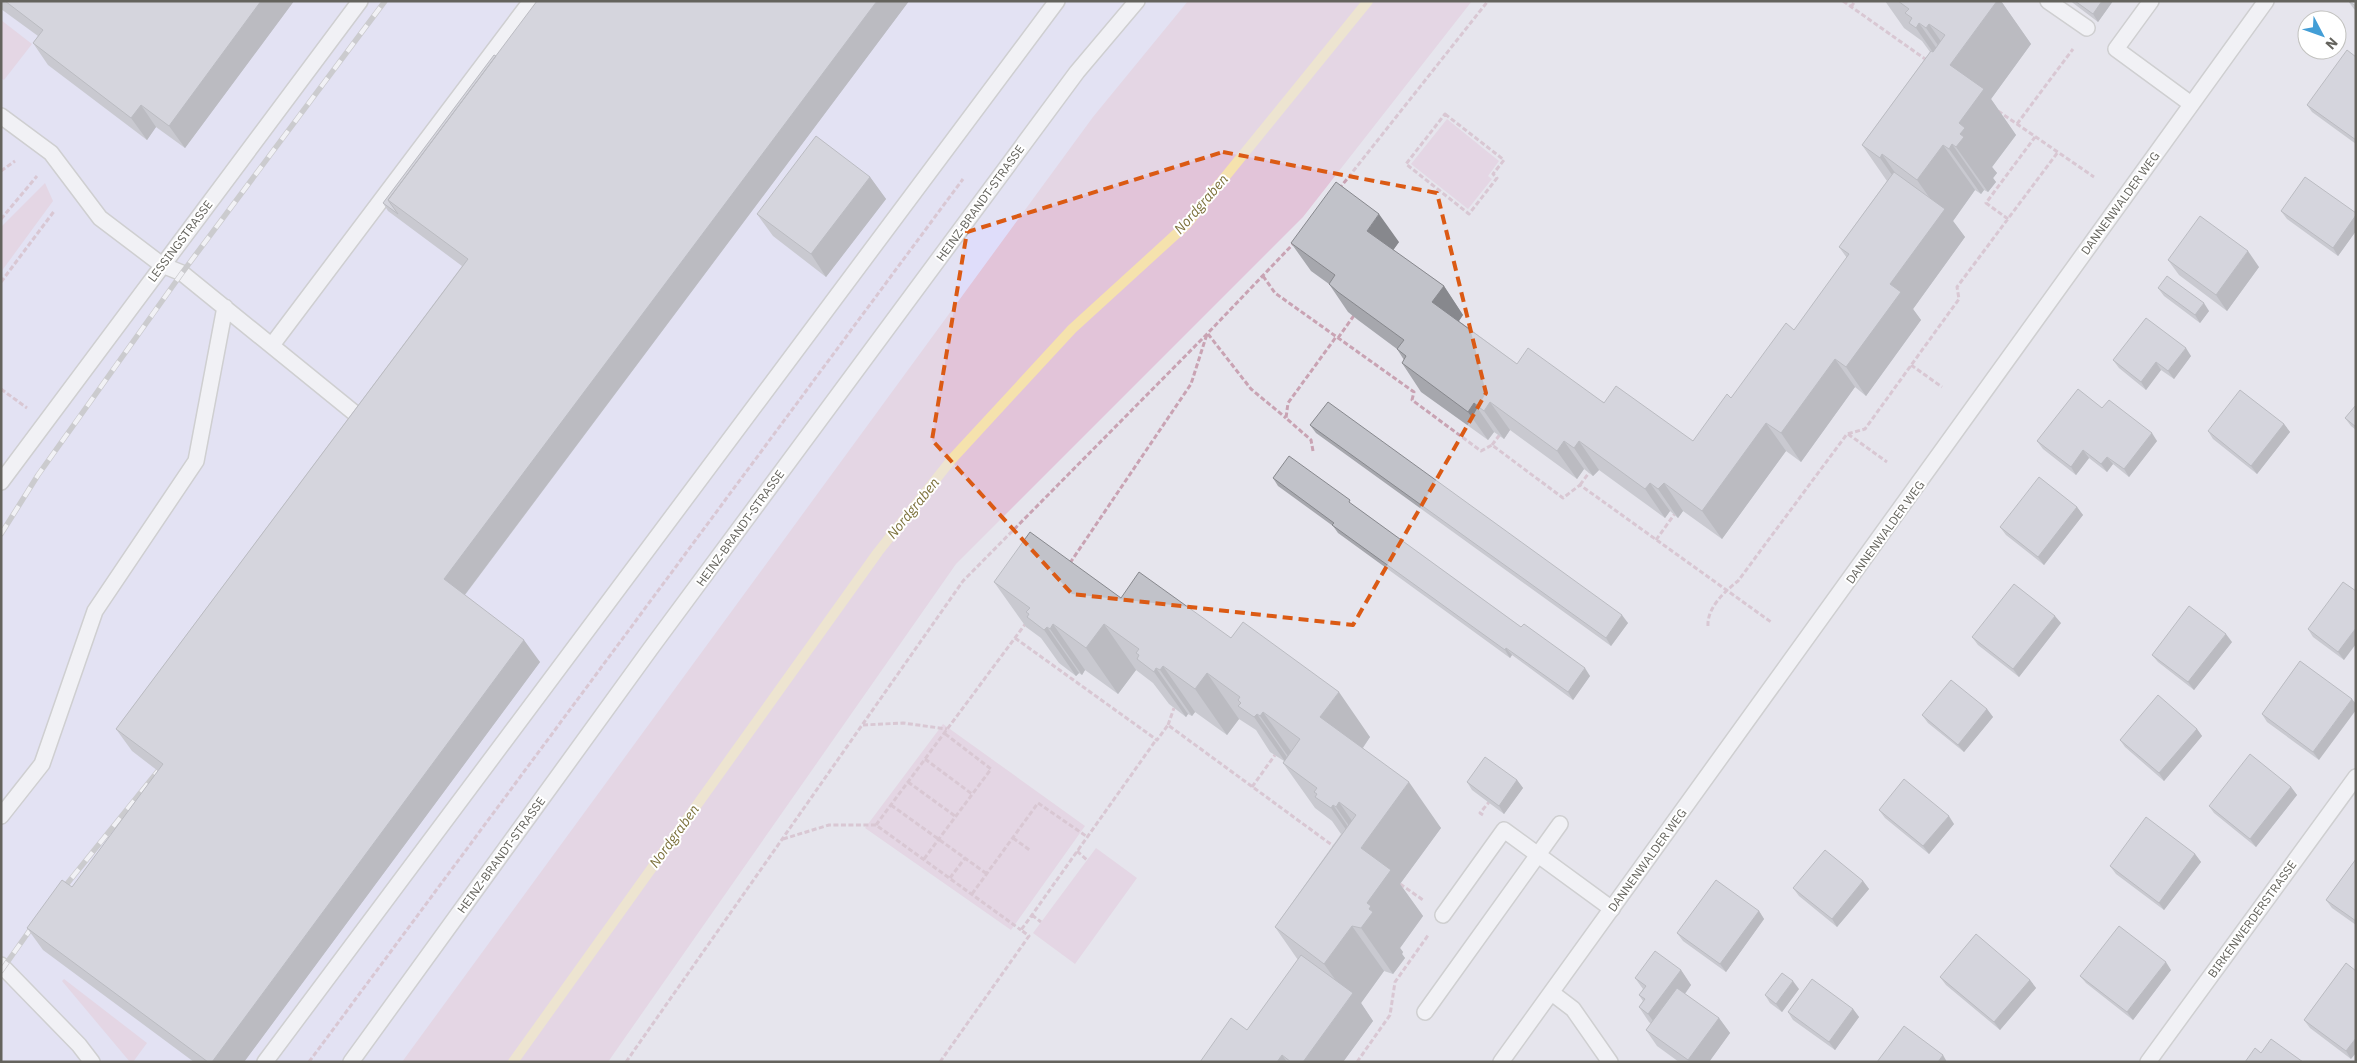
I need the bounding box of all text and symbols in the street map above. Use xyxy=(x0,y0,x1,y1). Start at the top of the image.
north arrow xyxy=(2297,10,2347,60)
text: N xyxy=(2322,34,2342,53)
street label: HEINZ-BRANDT-STRASSE xyxy=(933,142,1027,264)
street label: DANNENWALDER WEG xyxy=(2077,148,2163,258)
water label: Nordgraben xyxy=(1170,170,1232,238)
street label: LESSINGSTRASSE xyxy=(144,197,216,285)
street label: HEINZ-BRANDT-STRASSE xyxy=(693,467,787,589)
water label: Nordgraben xyxy=(883,474,943,542)
street label: DANNENWALDER WEG xyxy=(1842,477,1928,587)
street label: HEINZ-BRANDT-STRASSE xyxy=(454,794,548,916)
water label: Nordgraben xyxy=(645,801,703,871)
street label: DANNENWALDER WEG xyxy=(1604,805,1690,915)
street label: BIRKENWERDERSTRASSE xyxy=(2204,857,2300,981)

